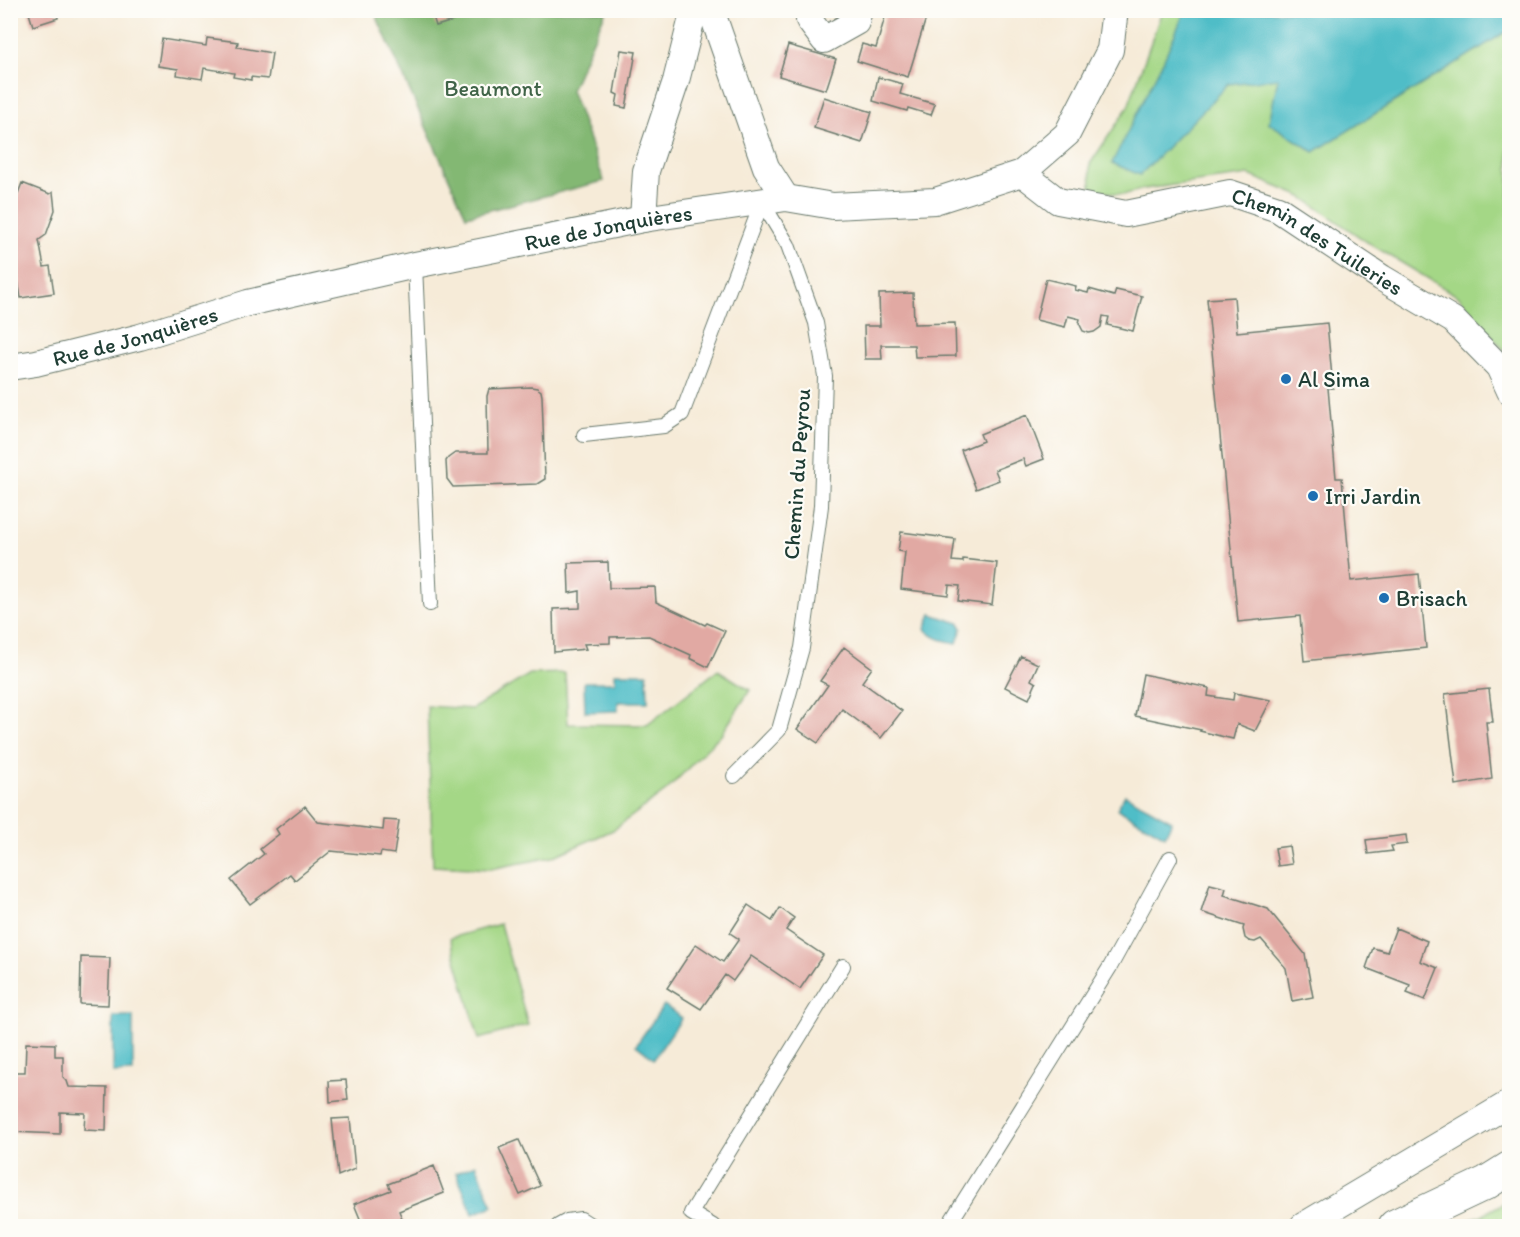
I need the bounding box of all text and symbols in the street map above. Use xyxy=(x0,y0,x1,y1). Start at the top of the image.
park label: Beaumont xyxy=(444,75,542,102)
street label: Chemin des Tuileries xyxy=(1228,181,1408,301)
street label: Rue de Jonquières xyxy=(522,198,694,256)
street label: Rue de Jonquières xyxy=(50,300,221,372)
place label: Al Sima xyxy=(1298,366,1370,393)
marker: Al Sima xyxy=(1279,372,1293,386)
street label: Chemin du Peyrou xyxy=(778,388,816,560)
place label: Irri Jardin xyxy=(1325,483,1421,510)
marker: Irri Jardin xyxy=(1306,489,1320,503)
place label: Brisach xyxy=(1396,585,1468,612)
marker: Brisach xyxy=(1377,591,1391,605)

